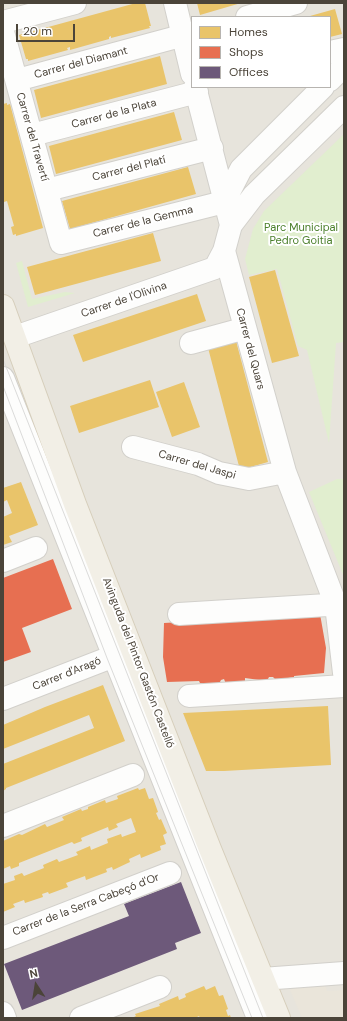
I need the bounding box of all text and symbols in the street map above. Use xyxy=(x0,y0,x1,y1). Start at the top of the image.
scale bar xyxy=(18,16,77,42)
legend xyxy=(191,16,331,88)
text: 20 m xyxy=(23,23,52,39)
text: Homes xyxy=(229,24,268,40)
street label: Carrer del Diamant xyxy=(33,44,129,82)
text: Shops xyxy=(229,44,264,60)
text: Offices xyxy=(229,64,269,80)
street label: Carrer del Travertí xyxy=(13,91,51,183)
street label: Carrer de la Plata xyxy=(70,96,158,132)
street label: Carrer del Platí xyxy=(91,154,167,184)
street label: Carrer de la Gemma xyxy=(92,203,194,241)
park label: Parc Municipal Pedro Goitia xyxy=(264,221,338,247)
street label: Carrer de l'Olivina xyxy=(79,279,169,321)
street label: Carrer del Quars xyxy=(233,307,267,391)
street label: Carrer del Jaspi xyxy=(157,448,237,482)
street label: Avinguda del Pintor Gastón Castelló xyxy=(99,576,177,750)
street label: Carrer d'Aragó xyxy=(31,654,103,694)
street label: Carrer de la Serra Cabeçó d'Or xyxy=(11,871,161,939)
north arrow xyxy=(16,965,56,1005)
text: N xyxy=(28,966,39,981)

